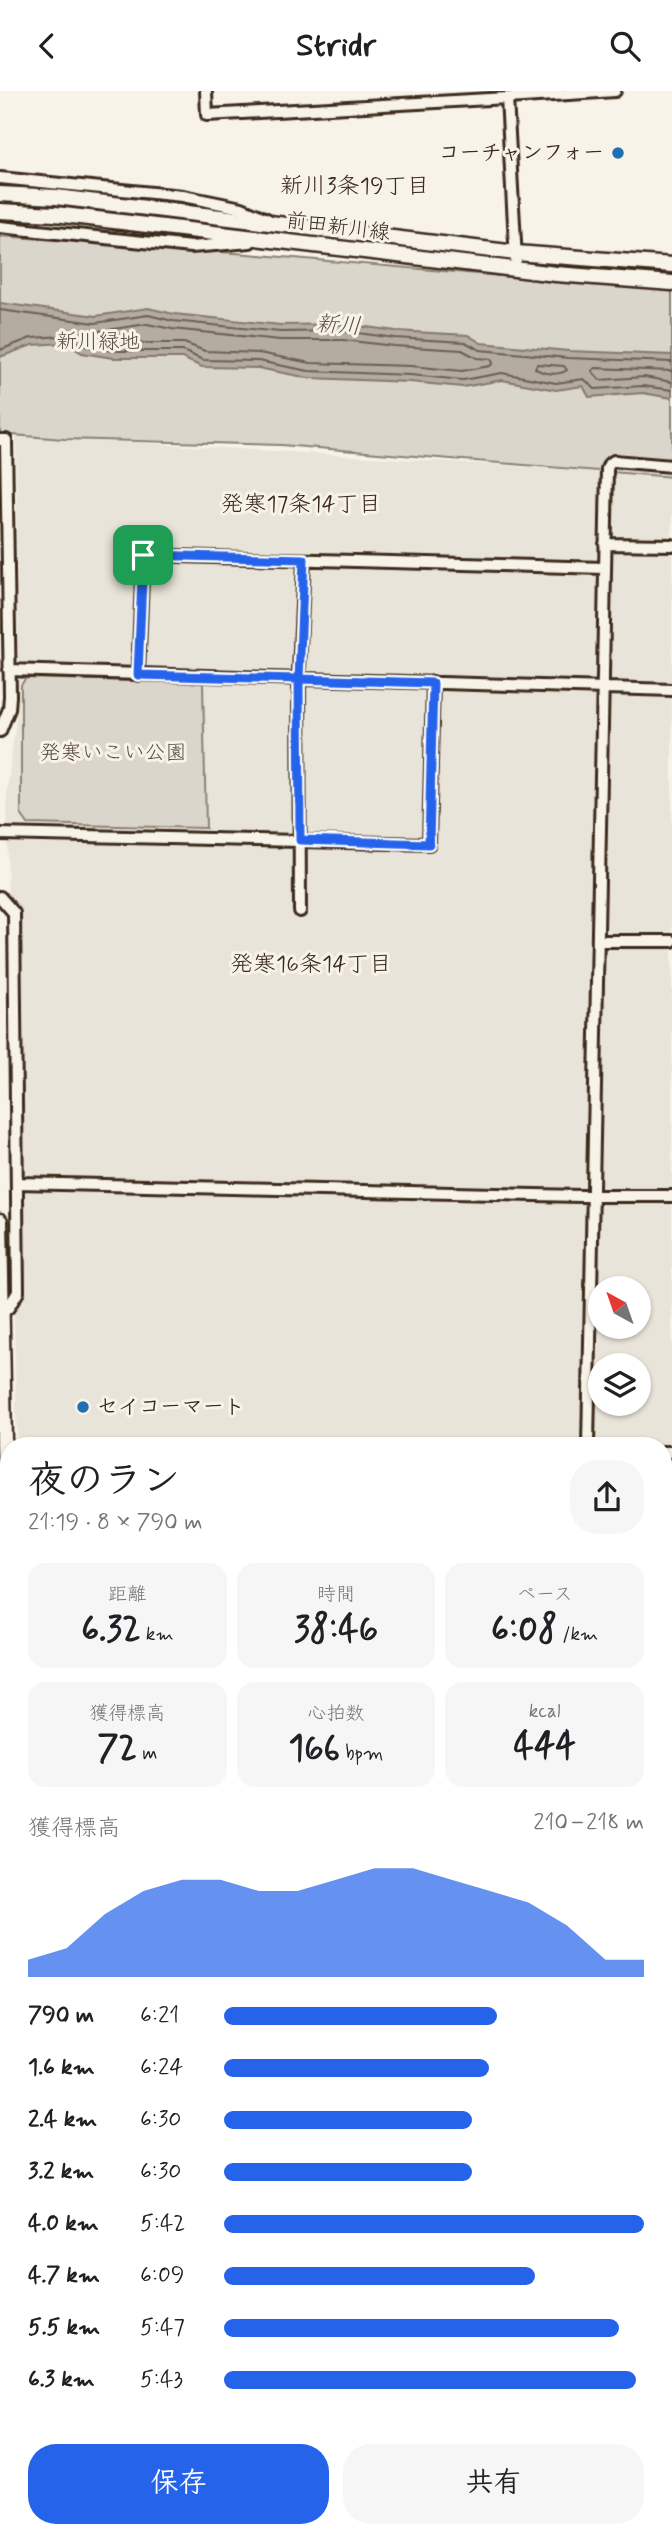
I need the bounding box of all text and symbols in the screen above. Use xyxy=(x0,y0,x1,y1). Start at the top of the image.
text: Stridr xyxy=(296,25,376,67)
icon: back xyxy=(28,27,66,65)
icon: search xyxy=(606,27,644,65)
place label: コーチャンフォー xyxy=(439,139,604,167)
marker: コーチャンフォー xyxy=(610,145,626,161)
district label: 新川3条19丁目 xyxy=(280,172,430,202)
street label: 前田新川線 xyxy=(284,207,392,247)
water label: 新川 xyxy=(314,309,362,343)
park label: 新川緑地 xyxy=(56,328,140,356)
district label: 発寒17条14丁目 xyxy=(220,490,382,520)
pin xyxy=(113,525,173,585)
icon: arrive xyxy=(124,536,162,574)
park label: 発寒いこい公園 xyxy=(40,739,187,767)
district label: 発寒16条14丁目 xyxy=(230,950,392,980)
north arrow xyxy=(588,1276,651,1339)
map controls xyxy=(588,1276,651,1416)
button: layers xyxy=(588,1353,651,1416)
place label: セイコーマート xyxy=(97,1393,245,1421)
marker: セイコーマート xyxy=(75,1399,91,1415)
text: 夜のラン xyxy=(28,1457,180,1506)
button: share xyxy=(570,1460,644,1534)
text: 21:19 · 8 × 790 m xyxy=(28,1508,202,1538)
text: 距離 xyxy=(108,1582,146,1607)
text: 時間 xyxy=(317,1582,355,1607)
text: ペース xyxy=(517,1582,573,1607)
text: 6.32 xyxy=(81,1607,141,1653)
text: 38:46 xyxy=(294,1607,378,1653)
text: 6:08 xyxy=(491,1607,557,1653)
text: km xyxy=(141,1622,174,1647)
text: /km xyxy=(557,1622,598,1647)
text: kcal xyxy=(529,1699,561,1724)
text: 獲得標高 xyxy=(89,1701,165,1726)
text: 心拍数 xyxy=(307,1701,365,1726)
text: 444 xyxy=(514,1724,576,1770)
text: 72 xyxy=(97,1726,137,1772)
text: 166 xyxy=(289,1726,340,1772)
text: m xyxy=(137,1741,157,1766)
text: bpm xyxy=(340,1741,383,1766)
text: 210–218 m xyxy=(533,1808,644,1838)
text: 獲得標高 xyxy=(28,1814,120,1844)
text: 790 m xyxy=(28,2001,94,2031)
text: 6:21 xyxy=(140,2001,179,2031)
text: 1.6 km xyxy=(28,2053,95,2083)
text: 6:24 xyxy=(140,2053,183,2083)
text: 2.4 km xyxy=(28,2105,97,2135)
text: 6:30 xyxy=(140,2105,181,2135)
text: 3.2 km xyxy=(28,2157,94,2187)
text: 6:30 xyxy=(140,2157,181,2187)
text: 4.0 km xyxy=(28,2209,99,2239)
text: 5:42 xyxy=(140,2209,185,2239)
text: 4.7 km xyxy=(28,2261,100,2291)
text: 6:09 xyxy=(140,2261,184,2291)
text: 5.5 km xyxy=(28,2313,100,2343)
text: 5:47 xyxy=(140,2313,185,2343)
text: 6.3 km xyxy=(28,2365,95,2395)
text: 5:43 xyxy=(140,2365,183,2395)
button: 保存 xyxy=(28,2444,329,2524)
button: 共有 xyxy=(343,2444,644,2524)

